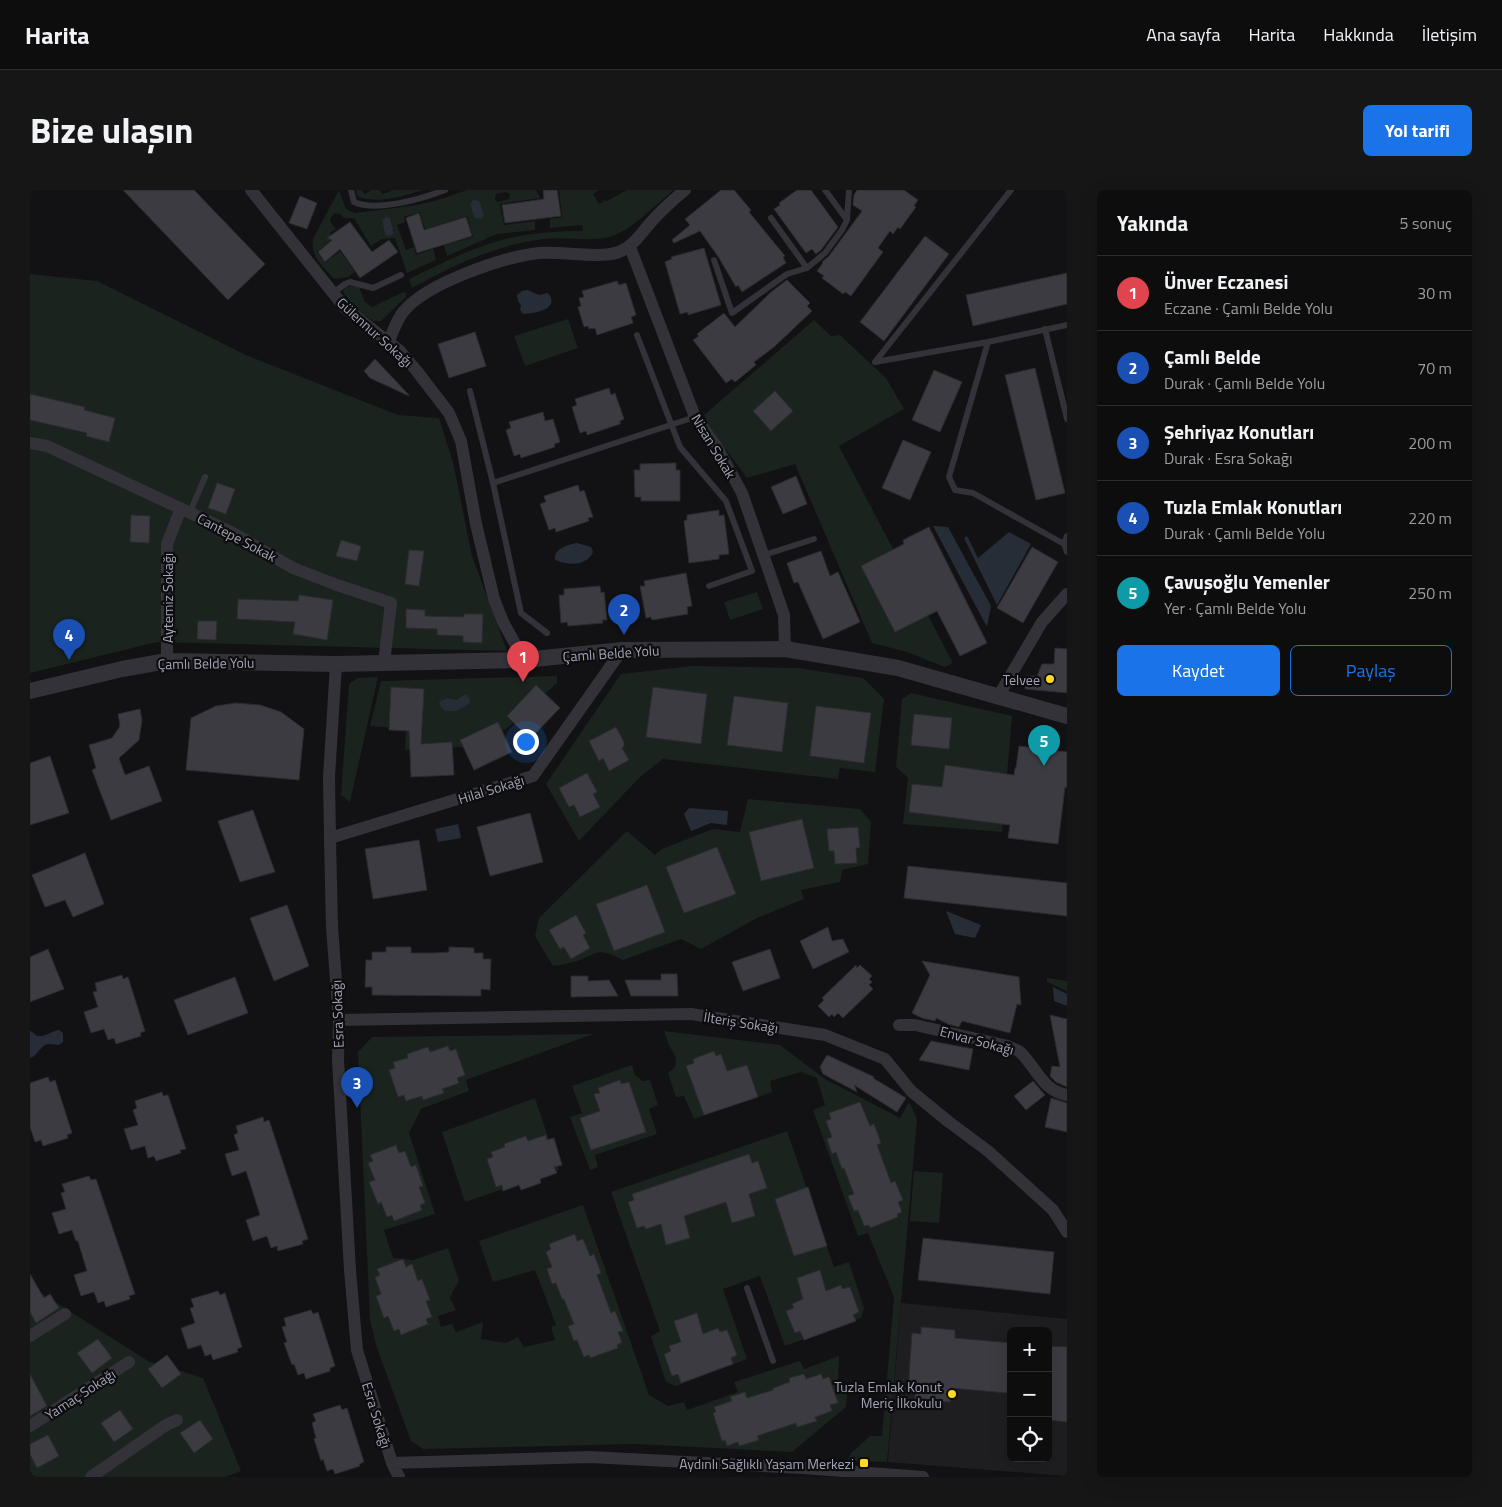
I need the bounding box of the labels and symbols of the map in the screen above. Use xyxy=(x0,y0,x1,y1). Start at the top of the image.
street label: Gülennur Sokağı xyxy=(332,292,418,372)
street label: Nisan Sokak xyxy=(686,410,742,483)
street label: Cantepe Sokak xyxy=(194,507,281,567)
street label: Aytemiz Sokağı xyxy=(157,553,178,643)
pin: 2 xyxy=(608,594,640,635)
pin: 4 xyxy=(53,619,85,660)
street label: Çamlı Belde Yolu xyxy=(562,639,660,667)
pin: 1 xyxy=(507,641,539,682)
street label: Çamlı Belde Yolu xyxy=(157,652,255,674)
place label: Telvee xyxy=(1003,669,1040,690)
marker: Telvee xyxy=(1044,673,1056,685)
pin: 5 xyxy=(1028,725,1060,766)
your location xyxy=(513,729,539,755)
street label: Hilal Sokağı xyxy=(455,769,527,809)
street label: Esra Sokağı xyxy=(325,980,349,1048)
street label: İlteriş Sokağı xyxy=(702,1006,780,1038)
street label: Envar Sokağı xyxy=(938,1020,1016,1060)
pin: 3 xyxy=(341,1067,373,1108)
street label: Yamaç Sokağı xyxy=(41,1363,119,1425)
place label: Tuzla Emlak Konut Meriç İlkokulu xyxy=(834,1376,942,1413)
street label: Esra Sokağı xyxy=(357,1379,397,1451)
marker: Tuzla Emlak Konut Meriç İlkokulu xyxy=(946,1388,958,1400)
place label: Aydınlı Sağlıklı Yaşam Merkezi xyxy=(679,1453,854,1474)
marker: Aydınlı Sağlıklı Yaşam Merkezi xyxy=(858,1457,870,1469)

